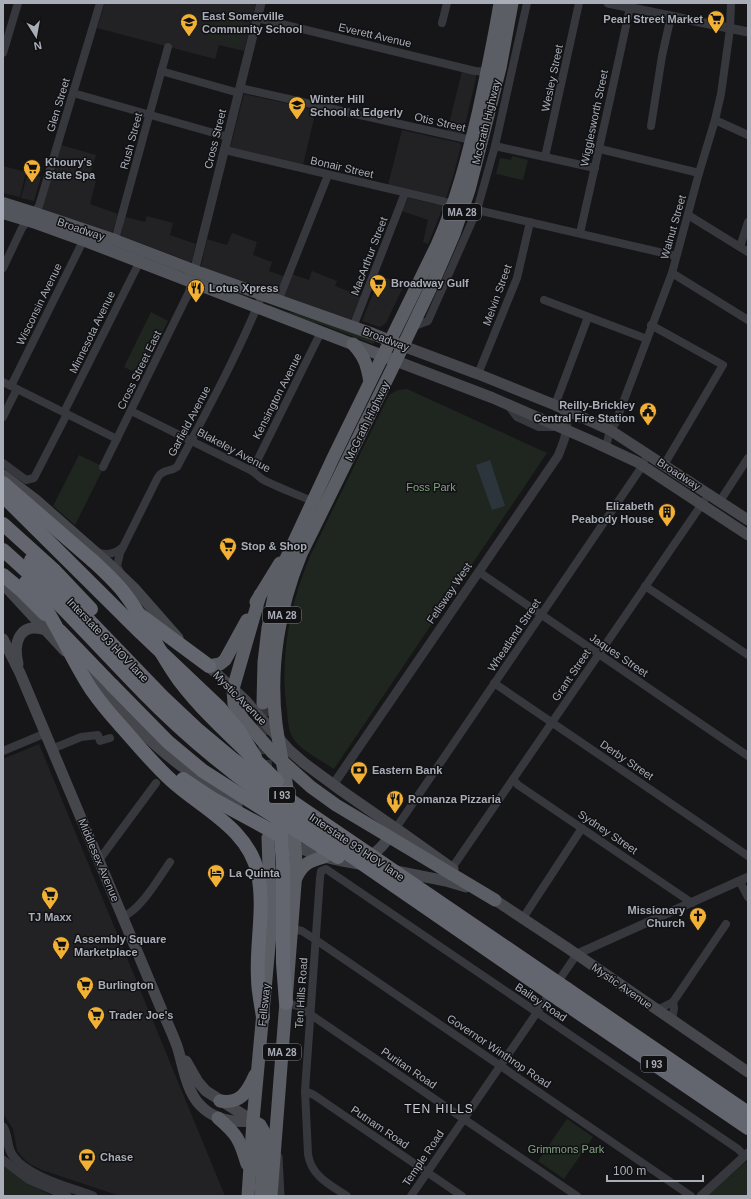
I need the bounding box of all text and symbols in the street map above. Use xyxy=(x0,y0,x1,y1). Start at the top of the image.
supermarket icon: Pearl Street Market xyxy=(706,9,726,34)
place label: East Somerville Community School xyxy=(202,10,302,35)
school or university icon: East Somerville Community School xyxy=(179,12,199,37)
place label: Pearl Street Market xyxy=(603,13,703,25)
north arrow xyxy=(16,16,56,56)
street label: Everett Avenue xyxy=(337,21,413,49)
text: N xyxy=(33,39,43,52)
street label: Wesley Street xyxy=(539,43,565,113)
street label: Wigglesworth Street xyxy=(578,69,610,167)
street label: Glen Street xyxy=(44,77,72,133)
street label: McGrath Highway xyxy=(470,78,503,166)
place label: Winter Hill School at Edgerly xyxy=(310,93,404,118)
school or university icon: Winter Hill School at Edgerly xyxy=(287,95,307,120)
street label: Cross Street xyxy=(202,108,228,170)
street label: Otis Street xyxy=(413,110,467,134)
street label: Rush Street xyxy=(118,111,144,171)
street label: Bonair Street xyxy=(309,154,375,180)
place label: Khoury's State Spa xyxy=(45,156,96,181)
supermarket icon: Khoury's State Spa xyxy=(22,158,42,183)
street label: Walnut Street xyxy=(658,194,688,260)
road number: MA 28 xyxy=(443,204,481,220)
street label: Broadway xyxy=(56,215,107,243)
street label: MacArthur Street xyxy=(349,215,389,297)
street label: Wisconsin Avenue xyxy=(14,261,64,347)
street label: Melvin Street xyxy=(480,263,514,327)
supermarket icon: Broadway Gulf xyxy=(368,273,388,298)
place label: Broadway Gulf xyxy=(391,277,469,289)
restaurant icon: Lotus Xpress xyxy=(186,278,206,303)
place label: Lotus Xpress xyxy=(209,282,279,294)
street label: Minnesota Avenue xyxy=(67,289,117,375)
street label: Broadway xyxy=(361,325,411,354)
street label: Cross Street East xyxy=(115,329,163,411)
street label: Kensington Avenue xyxy=(250,351,304,441)
street label: McGrath Highway xyxy=(342,379,392,463)
street label: Garfield Avenue xyxy=(165,384,213,458)
place label: Reilly-Brickley Central Fire Station xyxy=(534,399,636,424)
public building icon: Reilly-Brickley Central Fire Station xyxy=(638,401,658,426)
street label: Blakeley Avenue xyxy=(195,426,273,474)
street label: Broadway xyxy=(655,456,703,493)
park label: Foss Park xyxy=(406,481,456,493)
place label: Elizabeth Peabody House xyxy=(571,500,654,525)
building icon: Elizabeth Peabody House xyxy=(657,502,677,527)
supermarket icon: Stop & Shop xyxy=(218,536,238,561)
place label: Stop & Shop xyxy=(241,540,307,552)
street label: Fellsway West xyxy=(424,560,474,626)
street label: Interstate 93 HOV lane xyxy=(65,596,151,684)
street label: Wheatland Street xyxy=(485,596,543,674)
road number: MA 28 xyxy=(263,607,301,623)
street label: Jaques Street xyxy=(588,631,650,679)
street label: Grant Street xyxy=(549,647,593,703)
street label: Mystic Avenue xyxy=(211,669,269,727)
street label: Derby Street xyxy=(598,738,656,782)
bank icon: Eastern Bank xyxy=(349,760,369,785)
place label: Eastern Bank xyxy=(372,764,443,776)
road number: I 93 xyxy=(269,787,295,803)
restaurant icon: Romanza Pizzaria xyxy=(385,789,405,814)
place label: Romanza Pizzaria xyxy=(408,793,502,805)
street label: Sydney Street xyxy=(576,808,640,856)
street label: Interstate 93 HOV lane xyxy=(307,811,407,883)
street label: Middlesex Avenue xyxy=(76,817,122,903)
hotel icon: La Quinta xyxy=(206,863,226,888)
place label: La Quinta xyxy=(229,867,281,879)
supermarket icon: TJ Maxx xyxy=(40,885,60,910)
place label: Missionary Church xyxy=(628,904,686,929)
church icon: Missionary Church xyxy=(688,906,708,931)
place label: TJ Maxx xyxy=(28,911,73,923)
place label: Assembly Square Marketplace xyxy=(74,933,166,958)
supermarket icon: Assembly Square Marketplace xyxy=(51,935,71,960)
street label: Ten Hills Road xyxy=(293,957,309,1029)
street label: Mystic Avenue xyxy=(590,961,654,1011)
supermarket icon: Burlington xyxy=(75,975,95,1000)
place label: Burlington xyxy=(98,979,154,991)
street label: Bailey Road xyxy=(513,980,569,1024)
street label: Fellsway xyxy=(256,983,272,1027)
supermarket icon: Trader Joe's xyxy=(86,1005,106,1030)
place label: Trader Joe's xyxy=(109,1009,173,1021)
street label: Governor Winthrop Road xyxy=(445,1012,553,1090)
road number: MA 28 xyxy=(263,1044,301,1060)
street label: Puritan Road xyxy=(379,1045,439,1091)
road number: I 93 xyxy=(641,1056,667,1072)
district label: TEN HILLS xyxy=(404,1102,474,1116)
street label: Putnam Road xyxy=(349,1103,411,1151)
street label: Temple Road xyxy=(400,1128,446,1188)
park label: Grimmons Park xyxy=(528,1143,605,1155)
bank icon: Chase xyxy=(77,1147,97,1172)
place label: Chase xyxy=(100,1151,133,1163)
scale bar xyxy=(607,1157,703,1183)
text: 100 m xyxy=(613,1164,646,1178)

